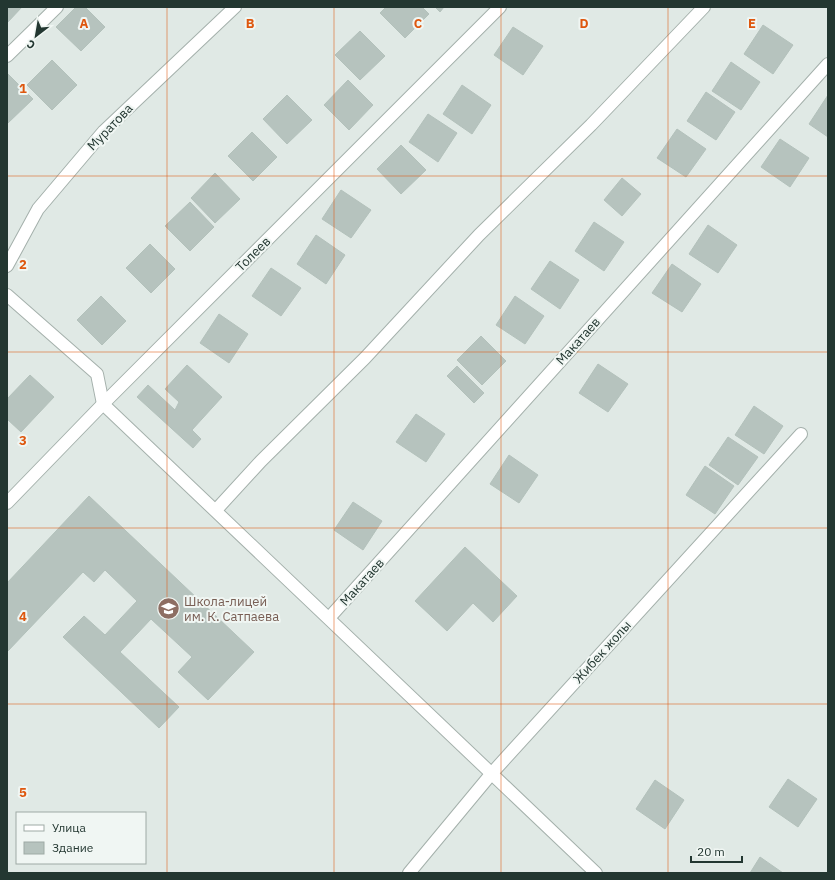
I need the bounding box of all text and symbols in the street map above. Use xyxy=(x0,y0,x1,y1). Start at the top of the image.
text: A xyxy=(80,15,89,32)
text: B xyxy=(246,15,255,32)
text: C xyxy=(414,15,423,32)
text: D xyxy=(579,15,589,32)
text: E xyxy=(748,15,756,32)
north arrow xyxy=(16,16,56,56)
text: С xyxy=(24,37,38,52)
text: 1 xyxy=(19,80,27,97)
street label: Муратова xyxy=(84,100,137,154)
street label: Толеев xyxy=(232,233,274,275)
text: 2 xyxy=(19,256,27,273)
street label: Макатаев xyxy=(552,314,604,368)
text: 3 xyxy=(19,432,27,449)
street label: Макатаев xyxy=(336,555,388,609)
place label: Школа-лицей им. К. Сатпаева xyxy=(184,593,279,625)
school or university icon: Школа-лицей им. К. Сатпаева xyxy=(156,595,182,621)
text: 4 xyxy=(19,608,27,625)
street label: Жибек жолы xyxy=(569,617,635,687)
text: 5 xyxy=(19,784,27,801)
legend xyxy=(16,812,146,864)
text: Улица xyxy=(52,820,86,835)
scale bar xyxy=(691,838,742,864)
text: Здание xyxy=(52,840,94,855)
text: 20 m xyxy=(697,844,725,859)

